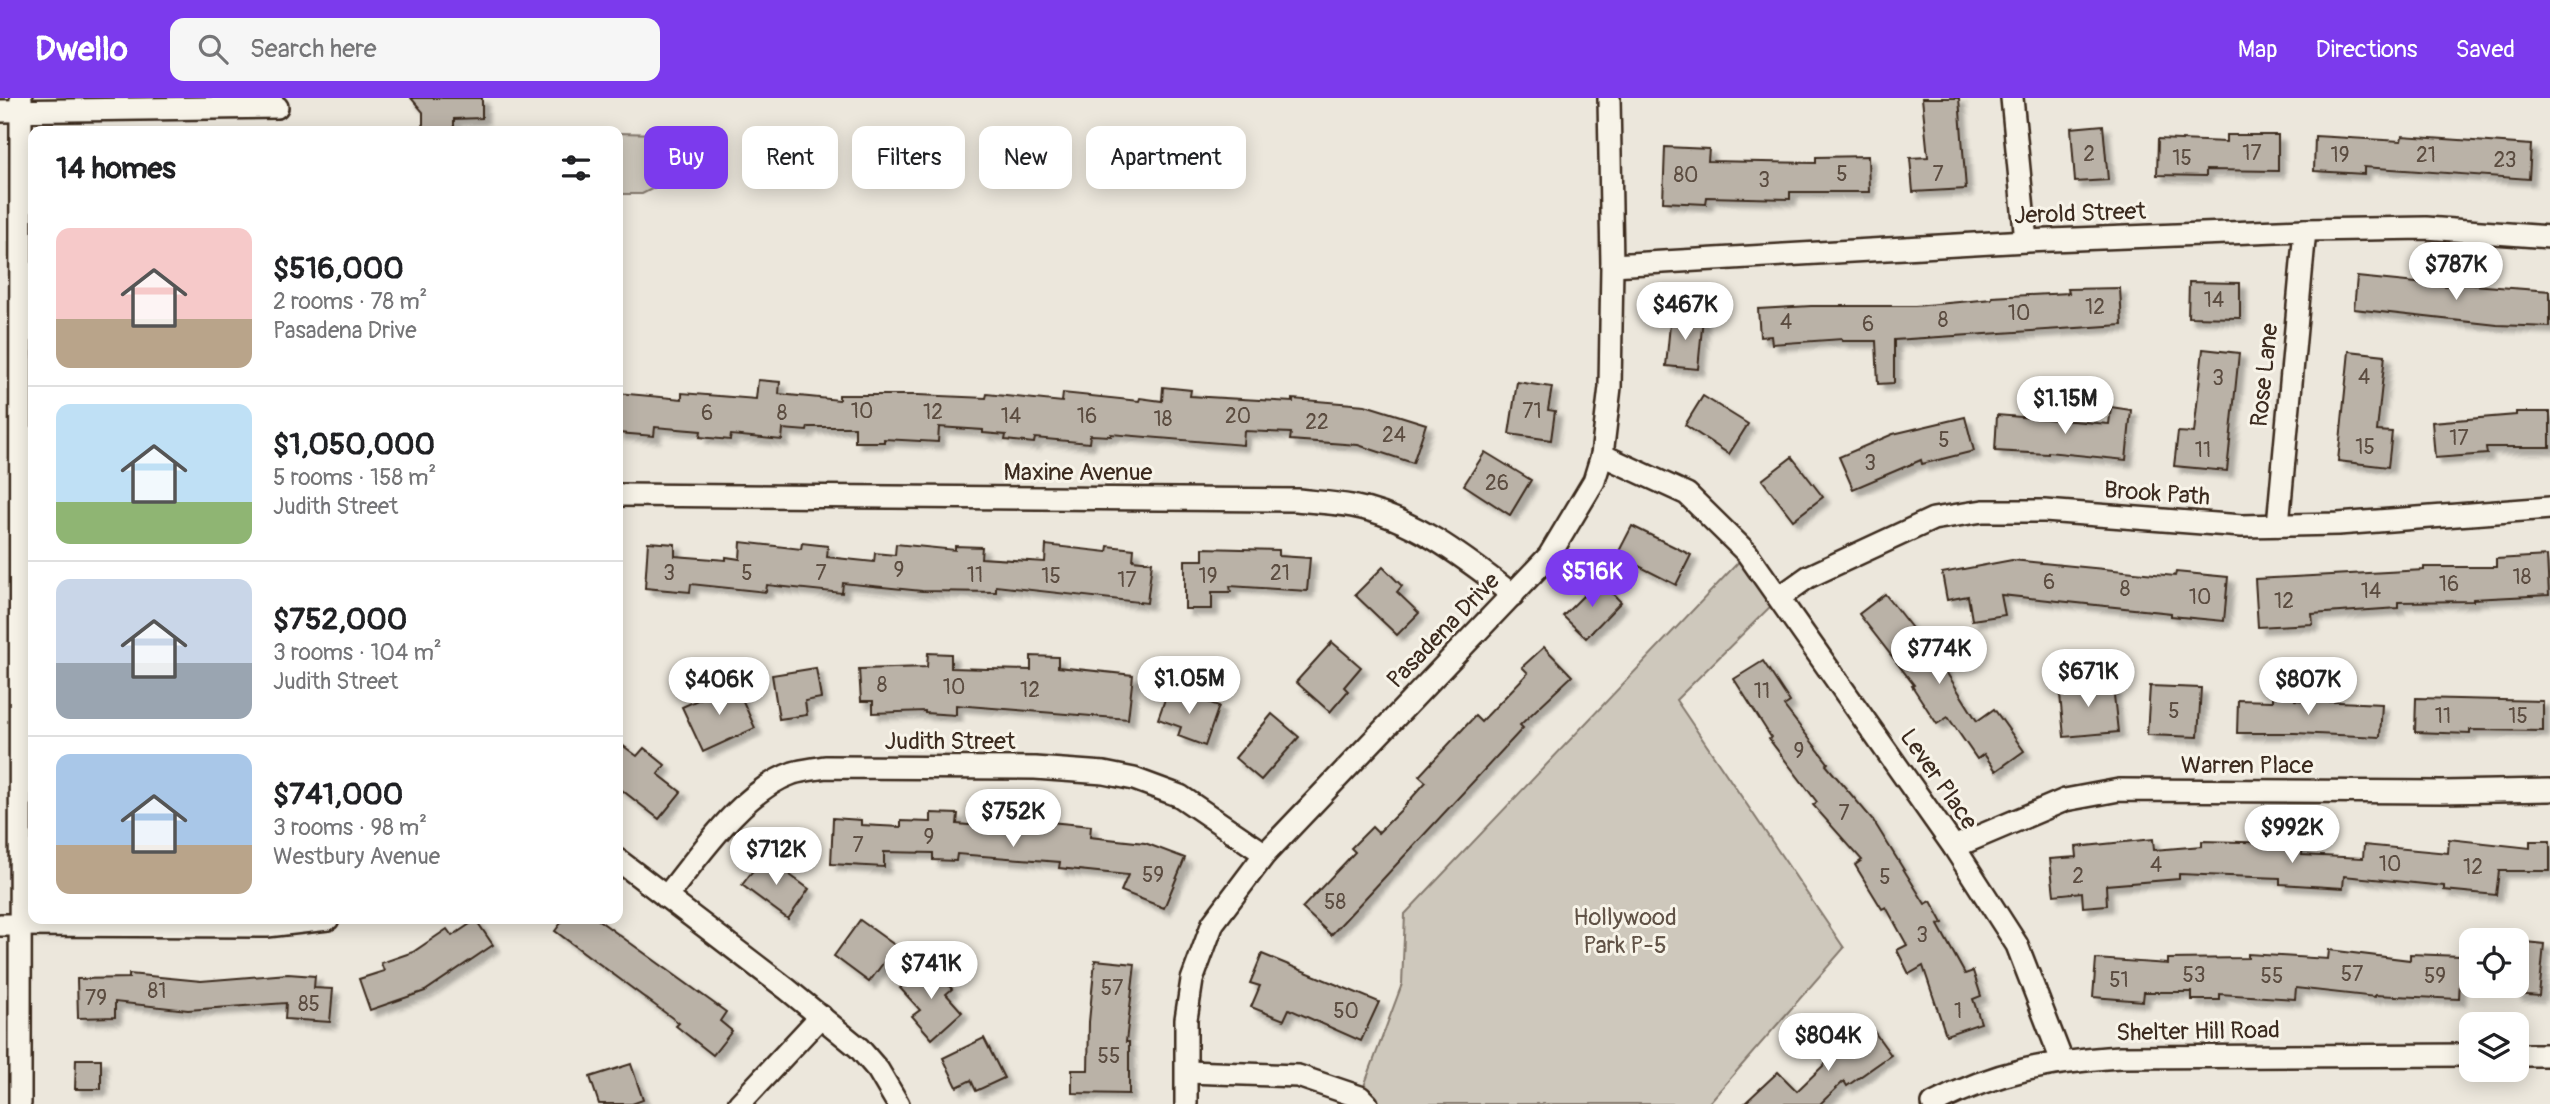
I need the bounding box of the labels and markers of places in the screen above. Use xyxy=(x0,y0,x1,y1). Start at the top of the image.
pin: $787K xyxy=(2407,242,2505,302)
pin: $467K xyxy=(1636,282,1734,342)
pin: $1.15M xyxy=(2008,376,2122,436)
pin: $516K xyxy=(1543,550,1641,609)
pin: $774K xyxy=(1890,626,1988,686)
pin: $671K xyxy=(2039,650,2137,709)
pin: $1.05M xyxy=(1132,656,1246,716)
pin: $406K xyxy=(670,658,768,717)
pin: $807K xyxy=(2259,658,2357,717)
pin: $752K xyxy=(964,790,1062,849)
pin: $992K xyxy=(2243,806,2341,865)
pin: $712K xyxy=(727,828,825,887)
pin: $741K xyxy=(882,942,980,1001)
pin: $804K xyxy=(1779,1014,1877,1073)

